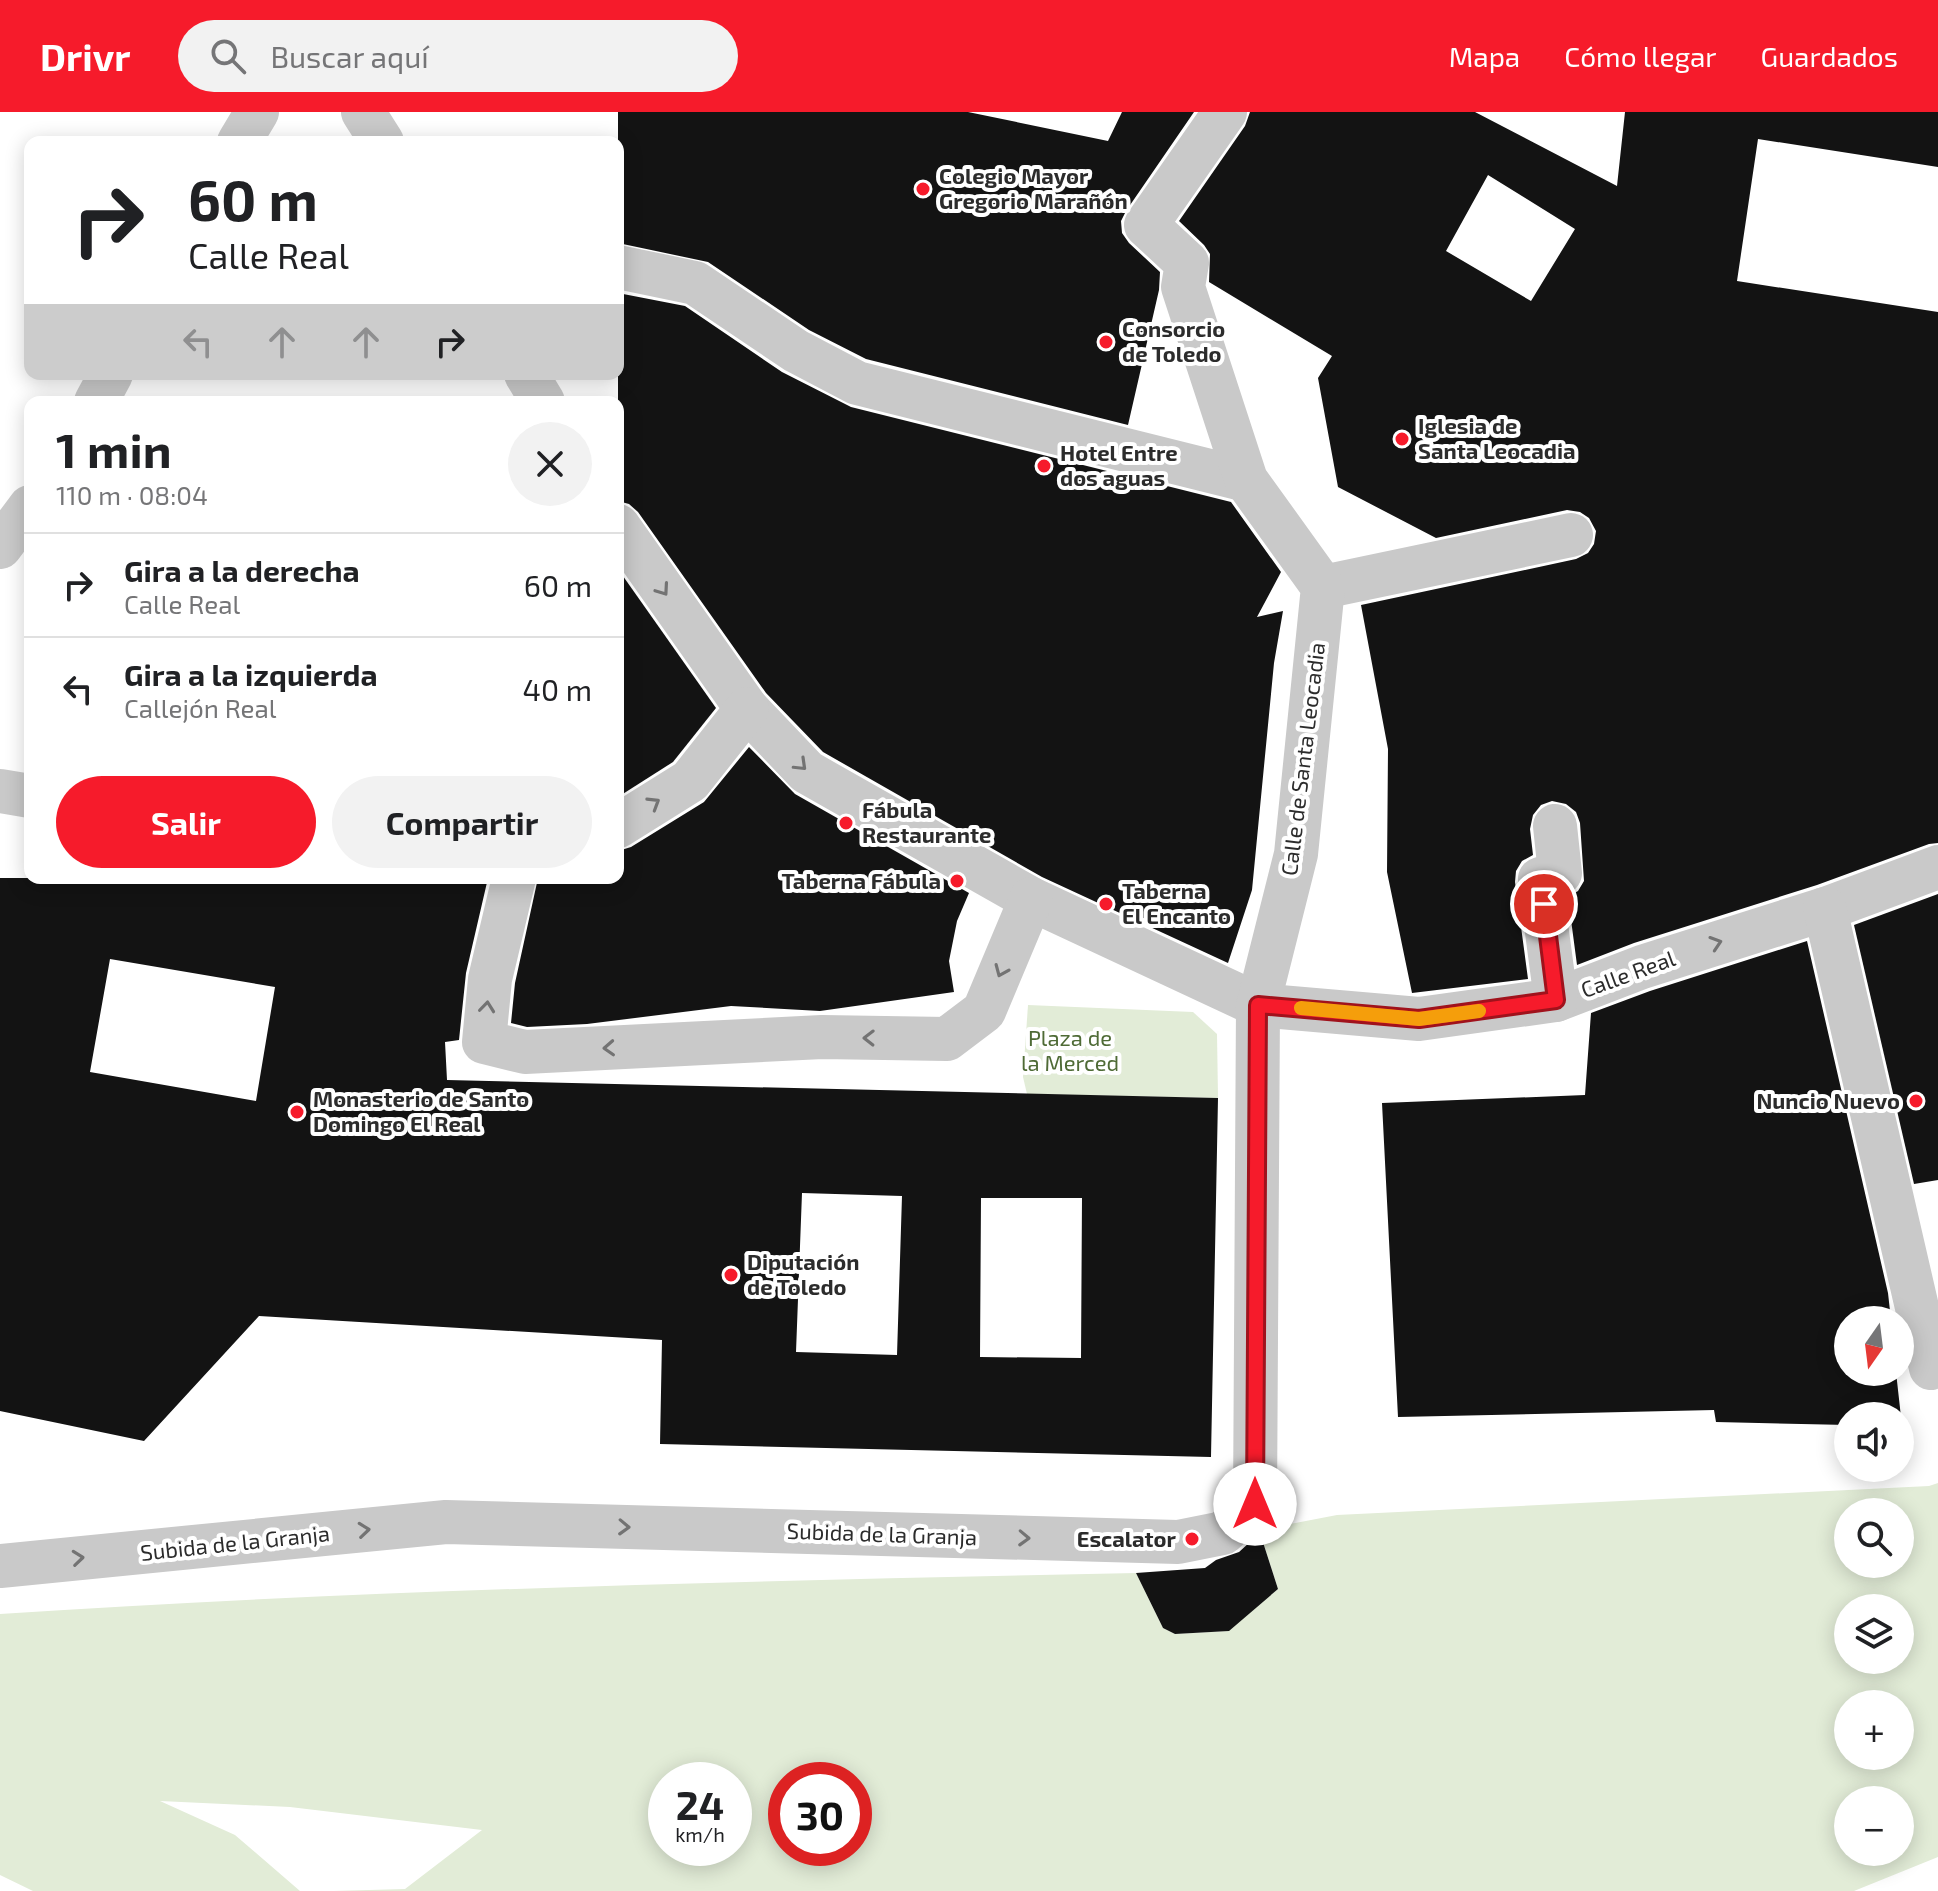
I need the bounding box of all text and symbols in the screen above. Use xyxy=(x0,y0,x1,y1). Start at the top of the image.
search box xyxy=(178,20,738,92)
text: Drivr xyxy=(40,33,130,79)
icon: search xyxy=(206,34,250,78)
text: Buscar aquí xyxy=(270,38,429,74)
text: Mapa xyxy=(1449,39,1520,73)
text: Cómo llegar xyxy=(1564,39,1717,73)
text: Guardados xyxy=(1761,39,1898,73)
place label: Colegio Mayor Gregorio Marañón xyxy=(939,162,1128,213)
text: 60 m xyxy=(188,165,318,232)
icon: right xyxy=(56,168,160,272)
marker: Colegio Mayor Gregorio Marañón xyxy=(914,180,932,198)
text: Calle Real xyxy=(188,233,349,276)
place label: Consorcio de Toledo xyxy=(1122,315,1225,366)
icon: left xyxy=(176,320,220,364)
icon: ahead xyxy=(260,320,304,364)
icon: ahead xyxy=(344,320,388,364)
icon: right xyxy=(428,320,472,364)
marker: Consorcio de Toledo xyxy=(1097,333,1115,351)
place label: Iglesia de Santa Leocadia xyxy=(1418,412,1576,463)
text: 1 min xyxy=(56,420,172,478)
button: close xyxy=(508,422,592,506)
marker: Iglesia de Santa Leocadia xyxy=(1393,430,1411,448)
place label: Hotel Entre dos aguas xyxy=(1060,439,1178,490)
marker: Hotel Entre dos aguas xyxy=(1035,457,1053,475)
text: 110 m · 08:04 xyxy=(56,479,208,510)
text: Gira a la derecha xyxy=(124,552,360,588)
icon: right xyxy=(56,563,100,607)
text: 60 m xyxy=(524,567,592,603)
one-way arrow xyxy=(653,582,668,596)
text: Calle Real xyxy=(124,588,240,619)
street label: Calle de Santa Leocadia xyxy=(1275,641,1329,877)
text: Gira a la izquierda xyxy=(124,656,378,692)
icon: left xyxy=(56,667,100,711)
text: 40 m xyxy=(522,671,592,707)
text: Callejón Real xyxy=(124,692,277,723)
one-way arrow xyxy=(792,756,806,770)
button: Salir xyxy=(56,776,316,868)
button: Compartir xyxy=(332,776,592,868)
place label: Fábula Restaurante xyxy=(862,796,991,847)
one-way arrow xyxy=(645,798,660,813)
marker: Fábula Restaurante xyxy=(837,814,855,832)
place label: Taberna Fábula xyxy=(782,867,941,893)
pin xyxy=(1510,870,1578,938)
marker: Taberna Fábula xyxy=(948,872,966,890)
place label: Taberna El Encanto xyxy=(1122,877,1231,928)
icon: arrive xyxy=(1522,882,1566,926)
marker: Taberna El Encanto xyxy=(1097,895,1115,913)
one-way arrow xyxy=(1708,937,1722,953)
street label: Calle Real xyxy=(1577,944,1679,1002)
one-way arrow xyxy=(994,963,1010,977)
one-way arrow xyxy=(479,1000,496,1013)
park label: Plaza de la Merced xyxy=(1021,1024,1119,1075)
one-way arrow xyxy=(862,1029,875,1046)
one-way arrow xyxy=(602,1039,615,1056)
place label: Monasterio de Santo Domingo El Real xyxy=(313,1085,529,1136)
place label: Nuncio Nuevo xyxy=(1756,1087,1900,1113)
marker: Nuncio Nuevo xyxy=(1907,1092,1925,1110)
marker: Monasterio de Santo Domingo El Real xyxy=(288,1103,306,1121)
place label: Diputación de Toledo xyxy=(747,1248,859,1299)
marker: Diputación de Toledo xyxy=(722,1266,740,1284)
north arrow xyxy=(1834,1306,1914,1386)
map controls xyxy=(1834,1306,1914,1866)
button: sound xyxy=(1834,1402,1914,1482)
position arrow xyxy=(1213,1462,1297,1546)
button: search xyxy=(1834,1498,1914,1578)
street label: Subida de la Granja xyxy=(786,1517,978,1550)
one-way arrow xyxy=(618,1518,631,1536)
street label: Subida de la Granja xyxy=(139,1519,331,1566)
one-way arrow xyxy=(358,1522,371,1539)
place label: Escalator xyxy=(1077,1525,1177,1551)
one-way arrow xyxy=(1018,1529,1031,1546)
marker: Escalator xyxy=(1183,1530,1201,1548)
one-way arrow xyxy=(72,1550,85,1567)
button: layers xyxy=(1834,1594,1914,1674)
button: + xyxy=(1834,1690,1914,1770)
speed limit sign: 30 xyxy=(768,1762,872,1866)
text: 24 xyxy=(676,1780,724,1828)
button: − xyxy=(1834,1786,1914,1866)
text: km/h xyxy=(675,1822,725,1846)

